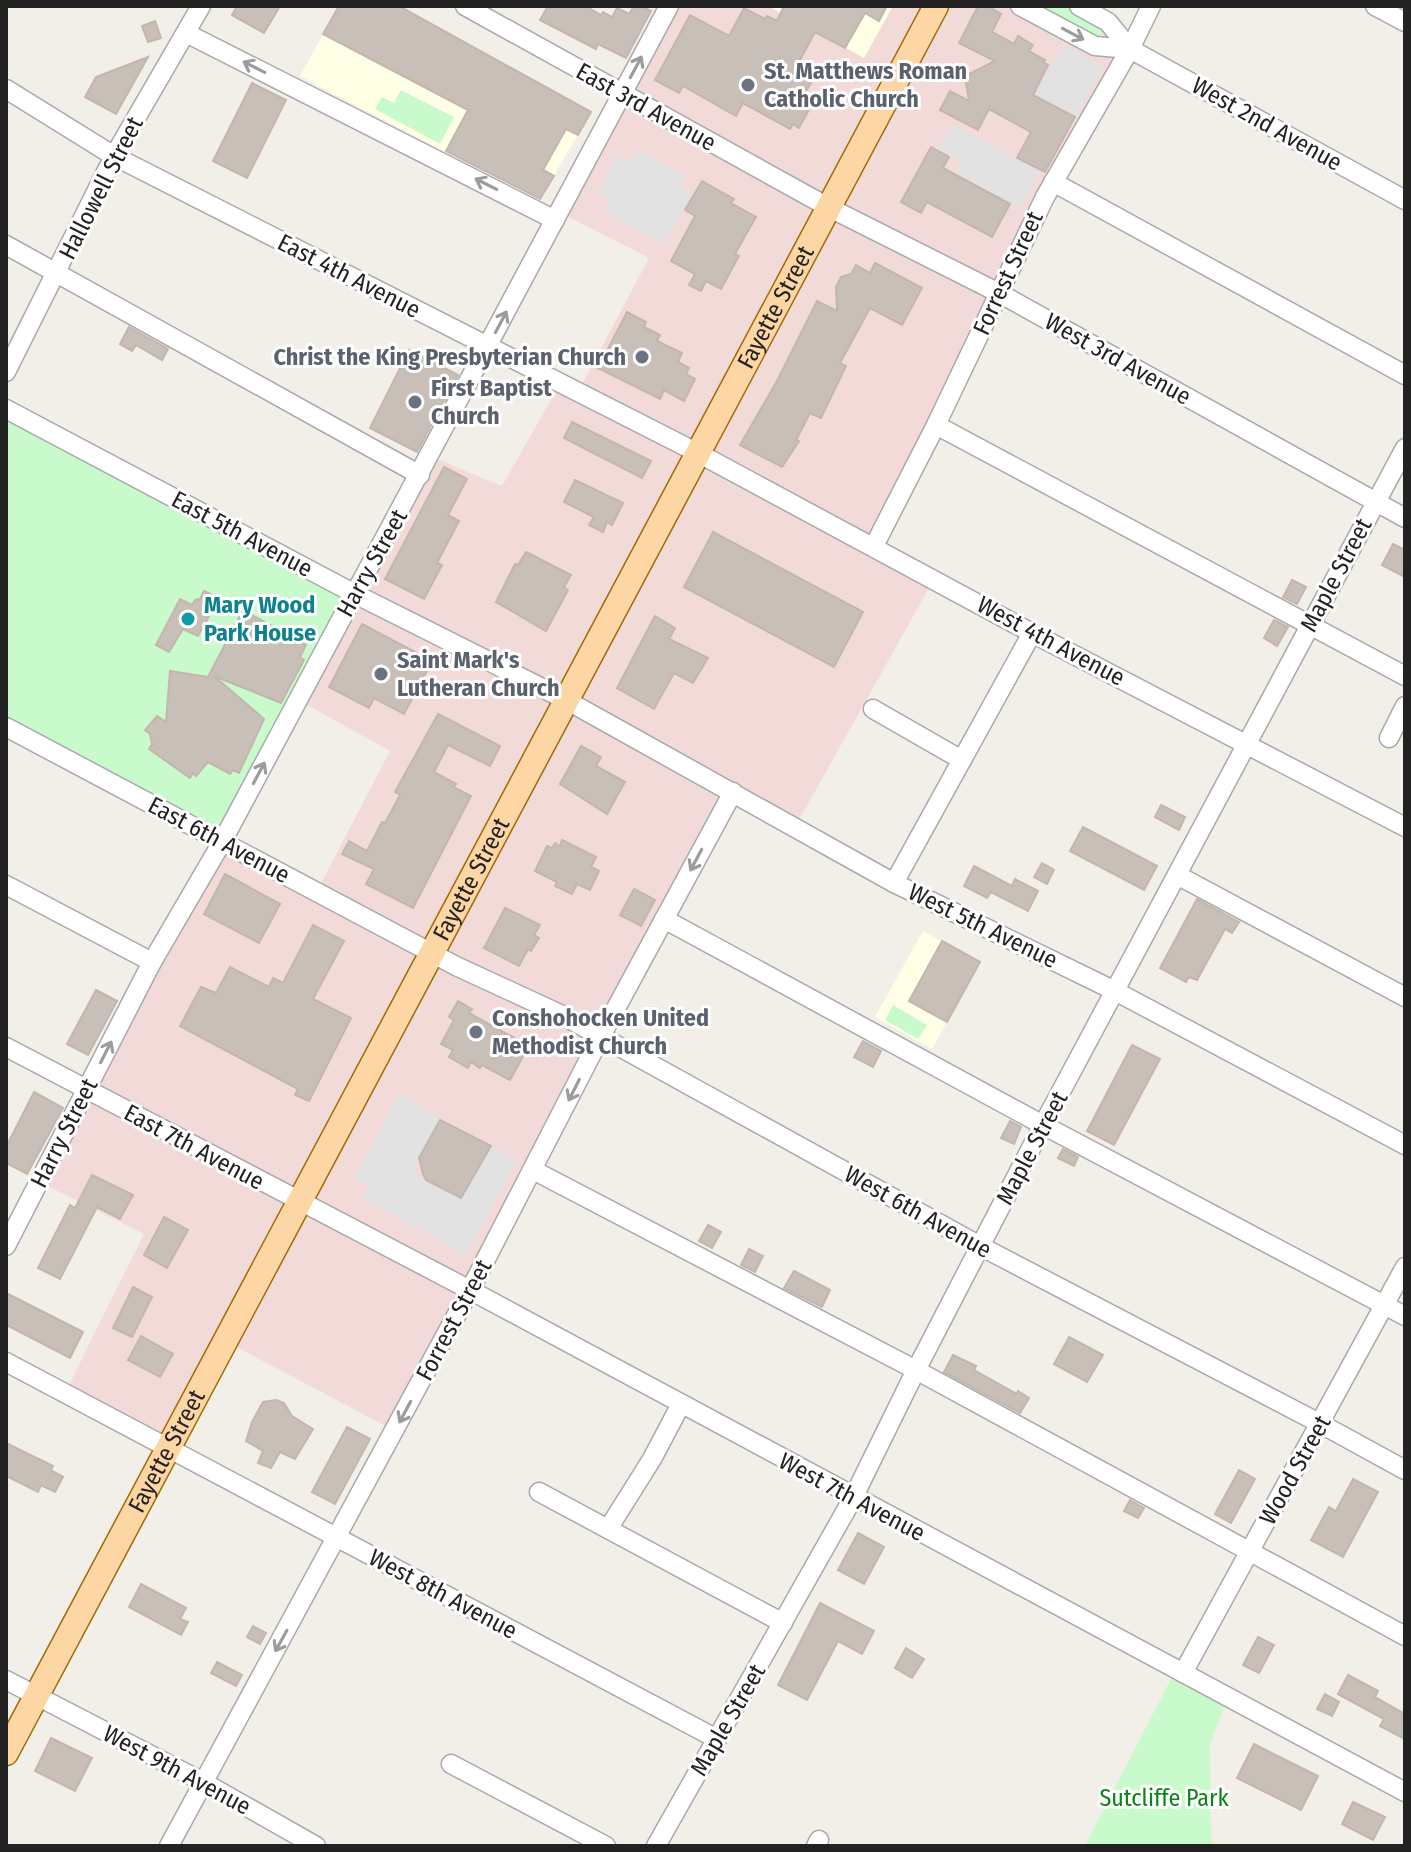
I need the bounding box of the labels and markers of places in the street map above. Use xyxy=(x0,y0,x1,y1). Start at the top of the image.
place label: St. Matthews Roman Catholic Church xyxy=(764,57,967,113)
marker: St. Matthews Roman Catholic Church xyxy=(739,76,757,94)
place label: Christ the King Presbyterian Church xyxy=(273,343,626,371)
marker: Christ the King Presbyterian Church xyxy=(633,348,651,366)
place label: First Baptist Church xyxy=(431,374,552,430)
marker: First Baptist Church xyxy=(406,393,424,411)
place label: Mary Wood Park House xyxy=(204,591,316,647)
marker: Mary Wood Park House xyxy=(179,610,197,628)
place label: Saint Mark's Lutheran Church xyxy=(397,646,560,702)
marker: Saint Mark's Lutheran Church xyxy=(372,665,390,683)
place label: Conshohocken United Methodist Church xyxy=(492,1004,709,1060)
marker: Conshohocken United Methodist Church xyxy=(467,1023,485,1041)

